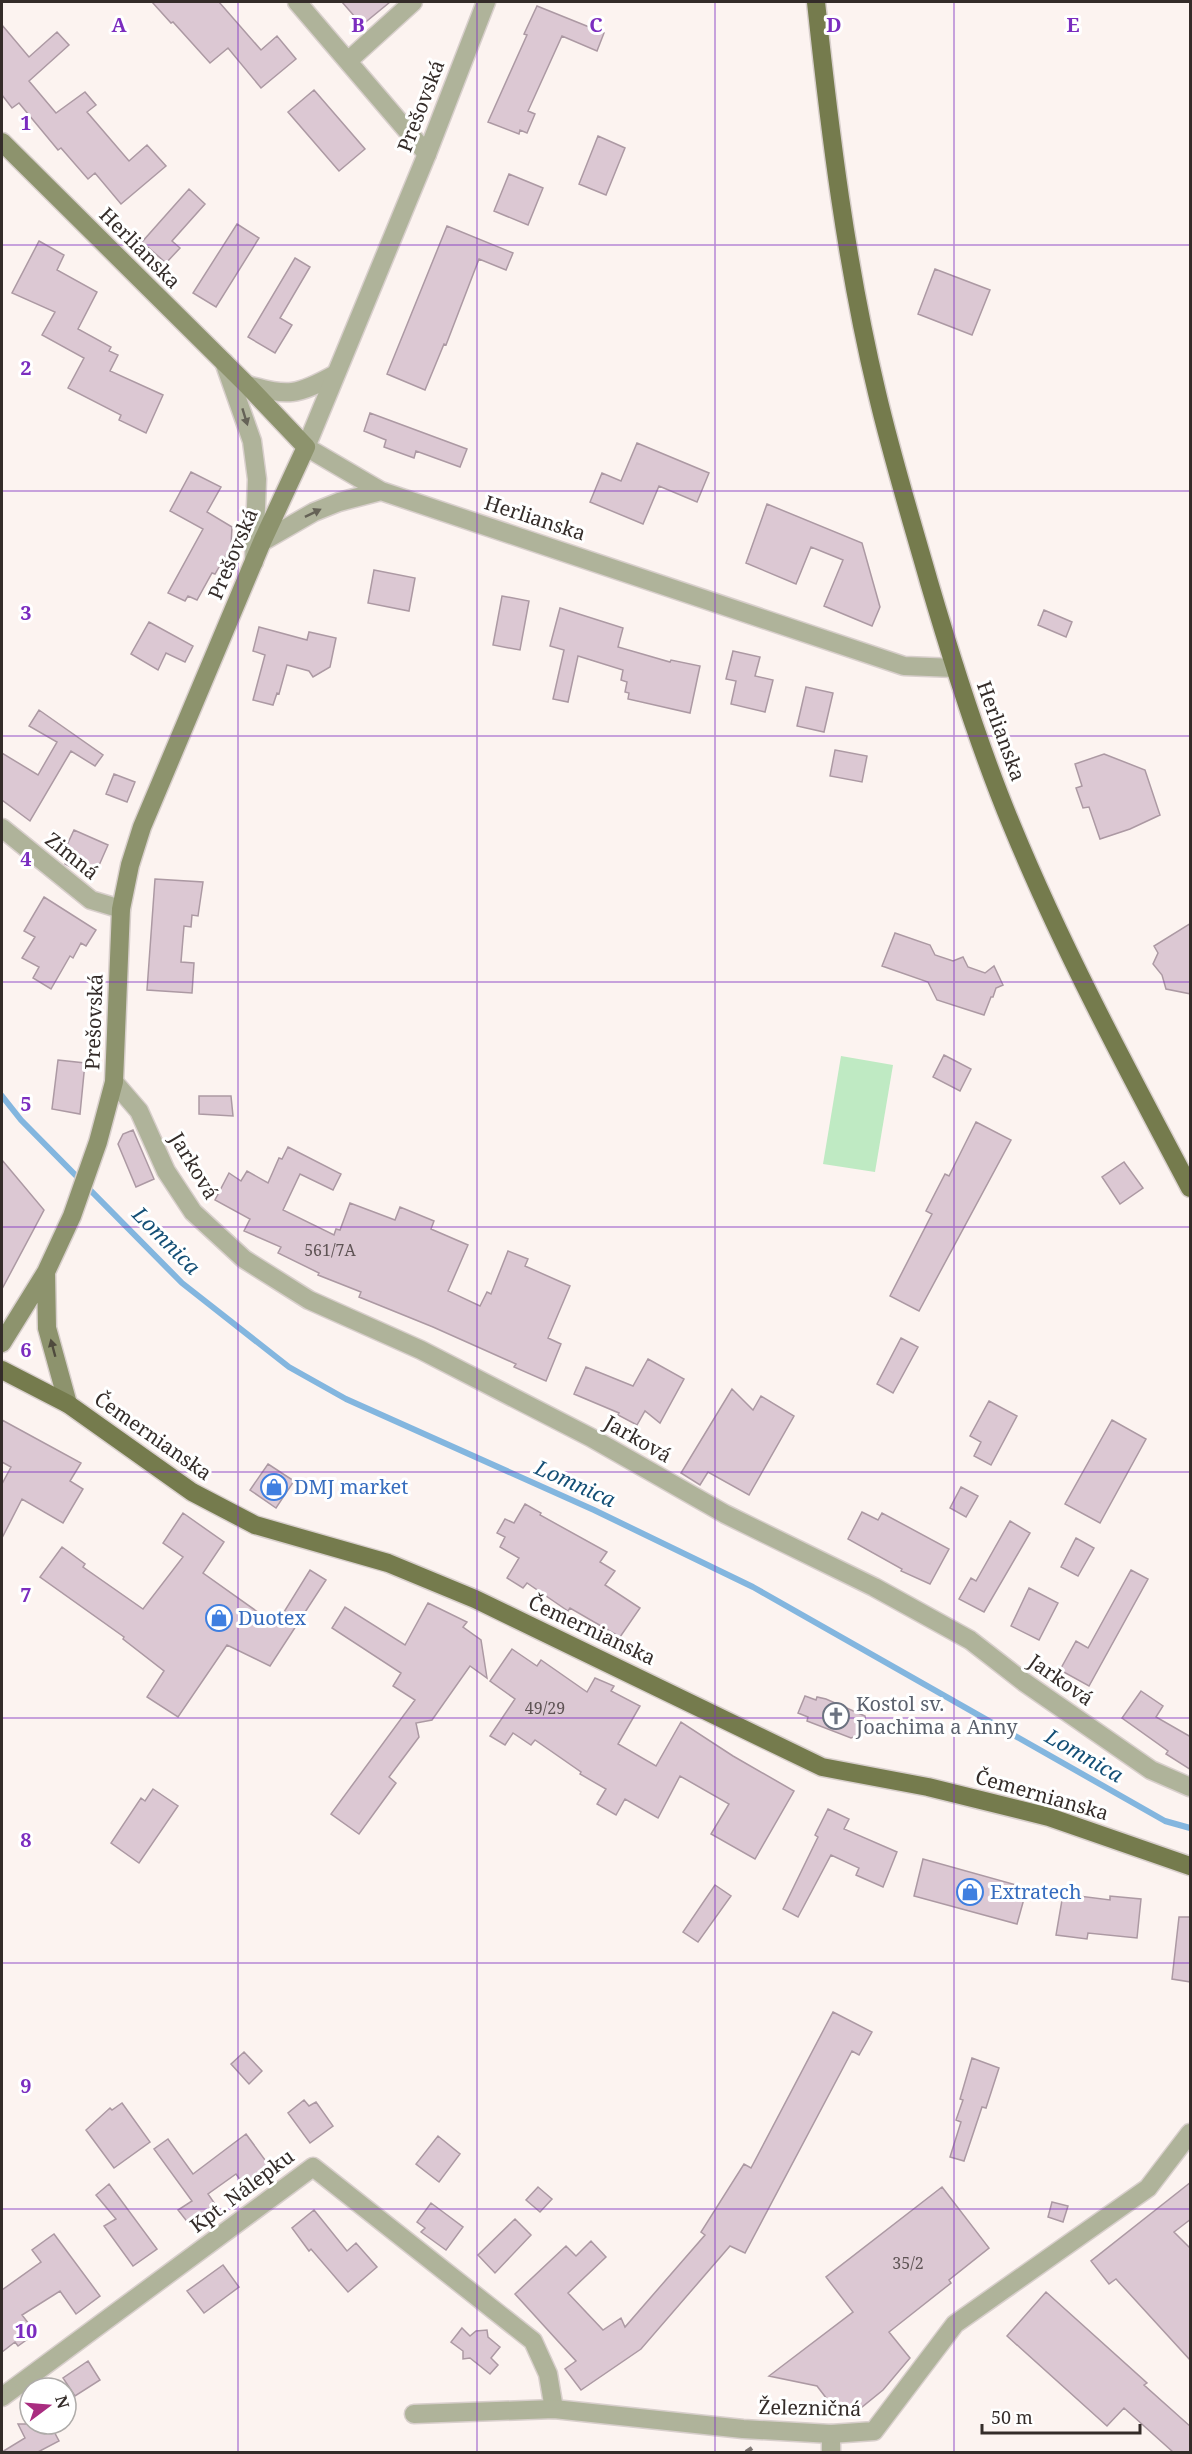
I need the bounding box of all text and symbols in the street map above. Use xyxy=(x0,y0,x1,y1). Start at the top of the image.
text: A xyxy=(111,11,127,38)
text: B xyxy=(351,11,365,38)
text: C xyxy=(589,11,603,38)
text: D xyxy=(826,11,842,38)
text: E xyxy=(1066,11,1080,38)
street label: Prešovská xyxy=(391,56,450,156)
text: 1 xyxy=(20,109,32,136)
street label: Herlianska xyxy=(94,201,187,294)
text: 2 xyxy=(20,354,32,381)
one-way arrow xyxy=(241,408,250,426)
street label: Herlianska xyxy=(481,489,589,547)
street label: Prešovská xyxy=(201,504,264,603)
one-way arrow xyxy=(304,509,321,518)
text: 3 xyxy=(20,599,32,626)
street label: Herlianska xyxy=(971,677,1032,785)
street label: Zimná xyxy=(40,826,105,885)
text: 4 xyxy=(20,845,32,872)
street label: Prešovská xyxy=(78,973,109,1071)
text: 5 xyxy=(20,1090,32,1117)
street label: Jarková xyxy=(163,1126,225,1204)
water label: Lomnica xyxy=(126,1200,207,1281)
house number: 561/7A xyxy=(304,1239,357,1261)
text: 6 xyxy=(20,1336,32,1363)
one-way arrow xyxy=(48,1339,57,1357)
street label: Čemernianska xyxy=(89,1385,217,1486)
street label: Jarková xyxy=(599,1408,677,1469)
water label: Lomnica xyxy=(530,1453,621,1514)
shop icon: DMJ market xyxy=(259,1472,289,1502)
place label: DMJ market xyxy=(294,1473,408,1500)
text: 7 xyxy=(20,1581,32,1608)
street label: Čemernianska xyxy=(524,1588,660,1671)
shop icon: Duotex xyxy=(204,1603,234,1633)
place label: Duotex xyxy=(238,1604,307,1631)
street label: Jarková xyxy=(1023,1647,1099,1712)
place label: Kostol sv. Joachima a Anny xyxy=(855,1690,1018,1740)
house number: 49/29 xyxy=(525,1697,565,1719)
church icon: Kostol sv. Joachima a Anny xyxy=(821,1701,851,1731)
water label: Lomnica xyxy=(1040,1721,1129,1789)
street label: Čemernianska xyxy=(972,1763,1112,1826)
text: 8 xyxy=(20,1826,32,1853)
shop icon: Extratech xyxy=(955,1877,985,1907)
place label: Extratech xyxy=(990,1878,1082,1905)
text: 9 xyxy=(20,2072,32,2099)
street label: Kpt. Nálepku xyxy=(184,2142,299,2239)
house number: 35/2 xyxy=(892,2252,924,2274)
text: 10 xyxy=(15,2317,37,2344)
north arrow xyxy=(18,2376,78,2436)
text: N xyxy=(50,2393,75,2411)
street label: Železničná xyxy=(758,2393,862,2422)
scale bar xyxy=(982,2397,1140,2435)
text: 50 m xyxy=(991,2405,1033,2429)

